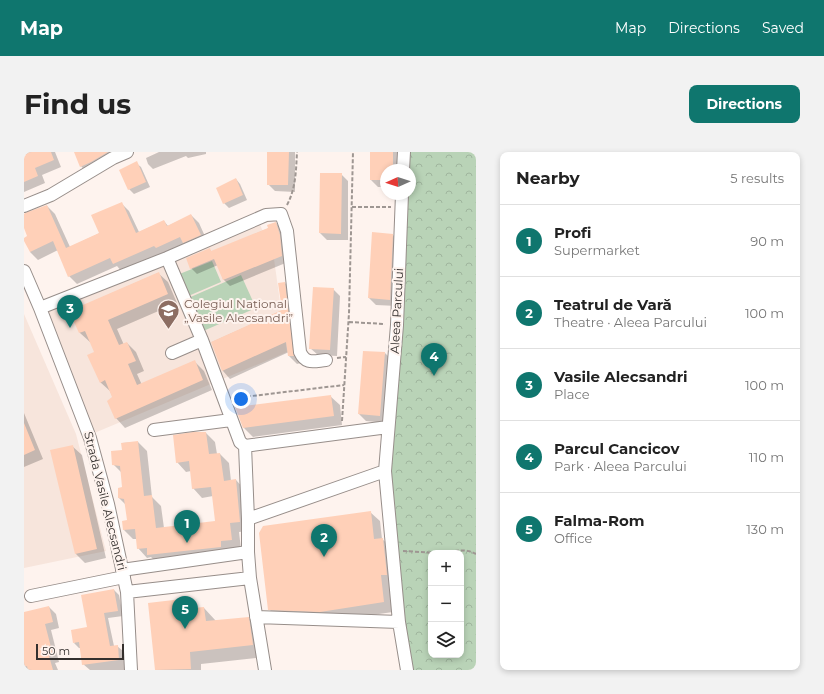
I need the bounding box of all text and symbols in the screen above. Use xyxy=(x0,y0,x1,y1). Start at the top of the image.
text: Map xyxy=(20,17,63,40)
text: Map xyxy=(615,19,646,37)
text: Directions xyxy=(668,19,740,37)
text: Saved xyxy=(762,19,804,37)
button: Directions xyxy=(689,85,800,123)
text: Find us xyxy=(24,87,131,121)
north arrow xyxy=(380,164,416,200)
text: Nearby xyxy=(516,168,580,188)
text: 5 results xyxy=(730,170,784,186)
text: Profi xyxy=(554,223,591,242)
text: 1 xyxy=(526,233,532,249)
text: 90 m xyxy=(750,233,784,249)
text: Supermarket xyxy=(554,242,640,258)
street label: Aleea Parcului xyxy=(387,268,406,354)
pin: 3 xyxy=(57,295,83,328)
text: Teatrul de Vară xyxy=(554,295,672,314)
place label: Colegiul Național „Vasile Alecsandri” xyxy=(184,296,293,325)
school or university icon: Colegiul Național „Vasile Alecsandri” xyxy=(155,298,181,331)
text: 2 xyxy=(525,305,533,321)
text: 100 m xyxy=(745,305,784,321)
text: Theatre · Aleea Parcului xyxy=(554,314,707,330)
pin: 4 xyxy=(421,343,447,376)
text: Vasile Alecsandri xyxy=(554,367,688,386)
text: 3 xyxy=(525,377,533,393)
text: 100 m xyxy=(745,377,784,393)
text: Place xyxy=(554,386,590,402)
your location xyxy=(231,389,251,409)
street label: Strada Vasile Alecsandri xyxy=(81,430,130,572)
text: Parcul Cancicov xyxy=(554,439,679,458)
text: 4 xyxy=(525,449,533,465)
text: 110 m xyxy=(749,449,784,465)
text: Park · Aleea Parcului xyxy=(554,458,687,474)
pin: 1 xyxy=(174,510,200,543)
text: Falma-Rom xyxy=(554,511,645,530)
text: 5 xyxy=(525,521,533,537)
text: 130 m xyxy=(746,521,784,537)
pin: 2 xyxy=(311,524,337,557)
text: Office xyxy=(554,530,592,546)
map controls xyxy=(428,550,464,658)
button: + xyxy=(428,550,464,586)
button: − xyxy=(428,586,464,622)
pin: 5 xyxy=(172,596,198,629)
button: layers xyxy=(428,622,464,658)
scale bar xyxy=(36,642,124,661)
text: 50 m xyxy=(42,644,70,658)

